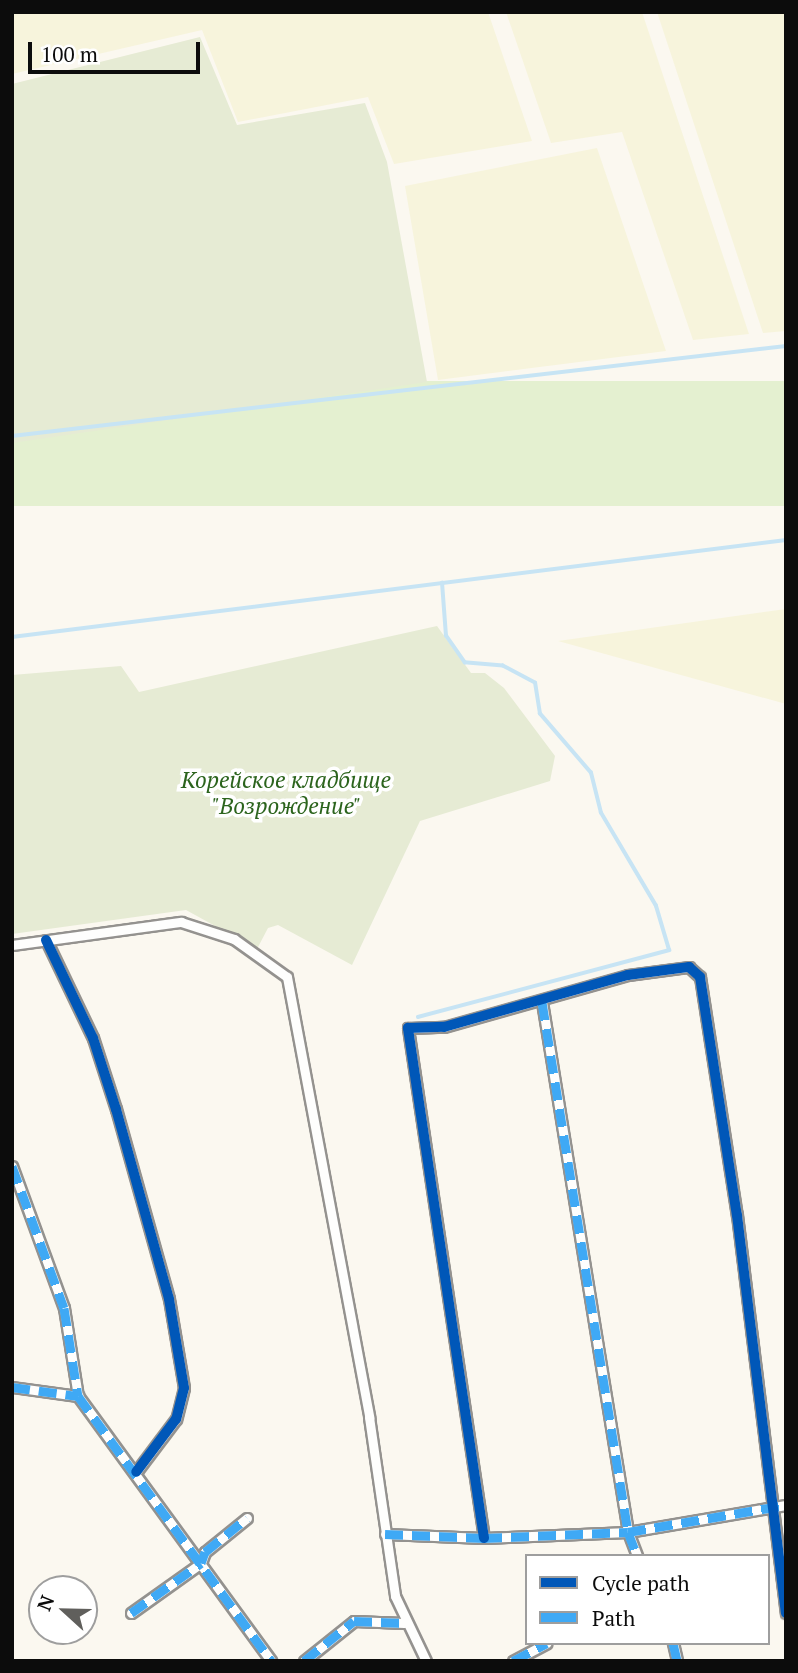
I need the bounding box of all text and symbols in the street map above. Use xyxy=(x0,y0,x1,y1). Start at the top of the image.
scale bar xyxy=(32,28,203,72)
text: 100 m xyxy=(41,40,98,68)
park label: Корейское кладбище "Возрождение" xyxy=(181,766,391,820)
legend xyxy=(525,1554,770,1645)
text: Cycle path xyxy=(592,1569,690,1597)
north arrow xyxy=(28,1575,98,1645)
text: N xyxy=(31,1591,59,1614)
text: Path xyxy=(592,1604,635,1632)

